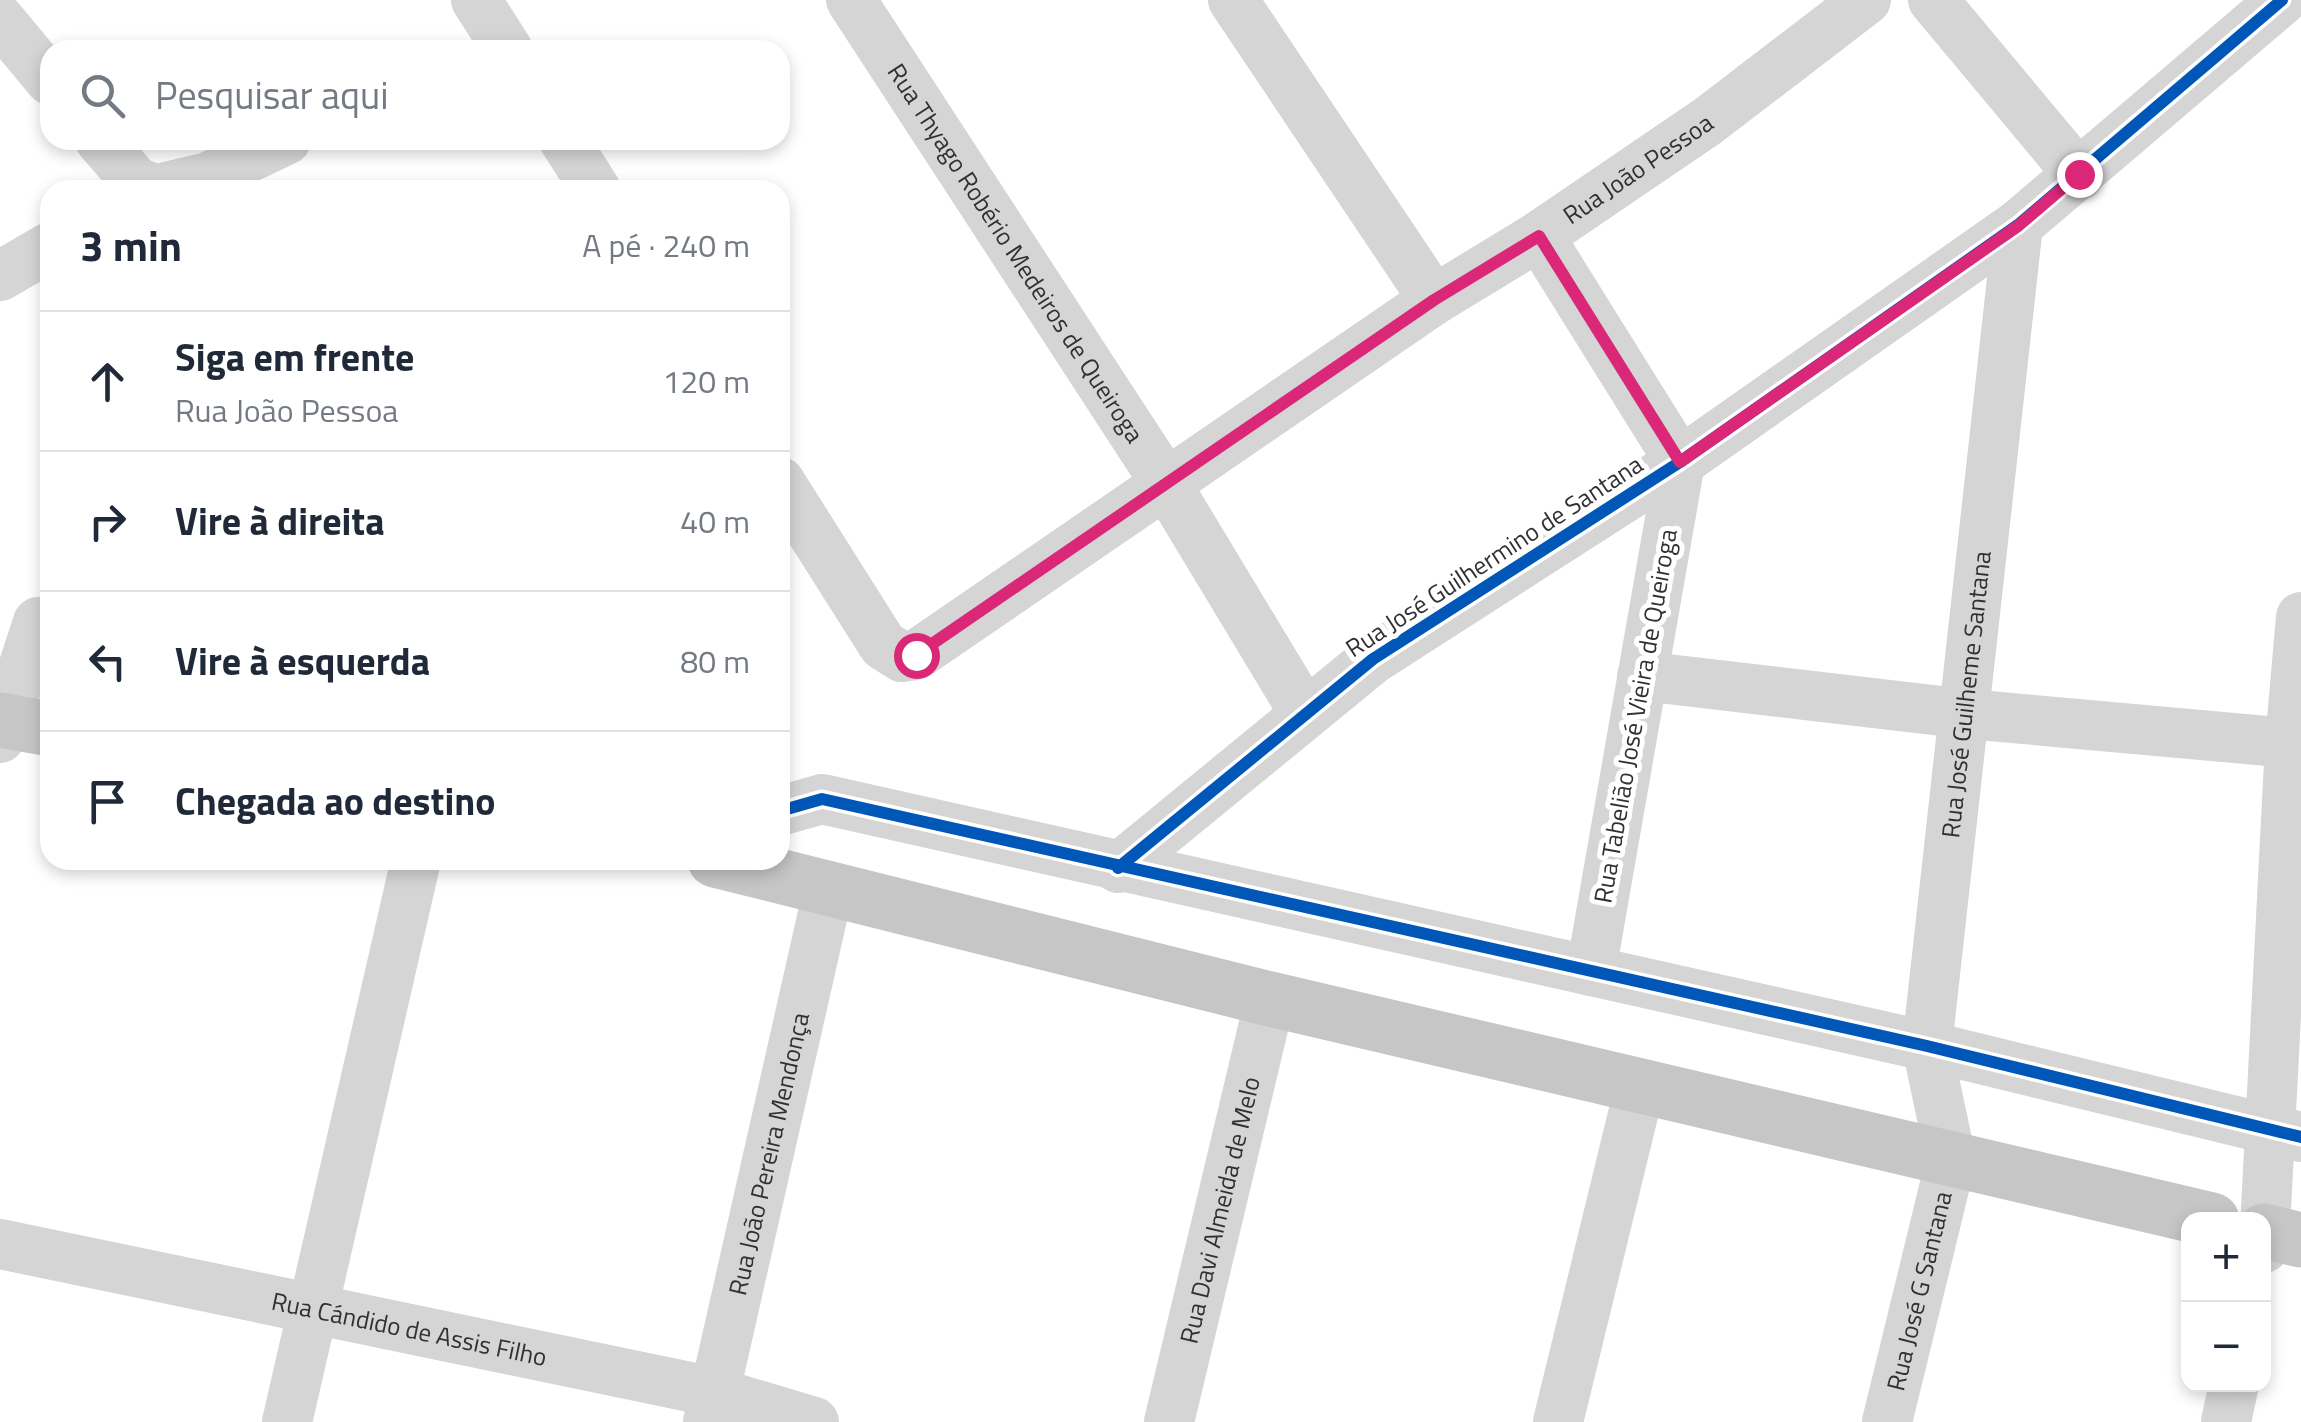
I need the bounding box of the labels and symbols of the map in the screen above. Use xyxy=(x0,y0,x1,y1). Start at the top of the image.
street label: Rua Thyago Robério Medeiros de Queiroga xyxy=(878,56,1154,451)
street label: Rua João Pessoa xyxy=(1555,104,1721,234)
route end xyxy=(2057,152,2103,198)
street label: Rua José Guilhermino de Santana xyxy=(1338,445,1651,667)
street label: Rua Tabelião José Vieira de Queiroga xyxy=(1583,525,1687,906)
street label: Rua José Guilheme Santana xyxy=(1931,548,2001,840)
route start xyxy=(894,633,940,679)
street label: Rua João Pereira Mendonça xyxy=(718,1008,819,1299)
street label: Rua Davi Almeida de Melo xyxy=(1169,1073,1270,1347)
street label: Rua José G Santana xyxy=(1876,1187,1962,1395)
street label: Rua Cándido de Assis Filho xyxy=(268,1282,550,1376)

